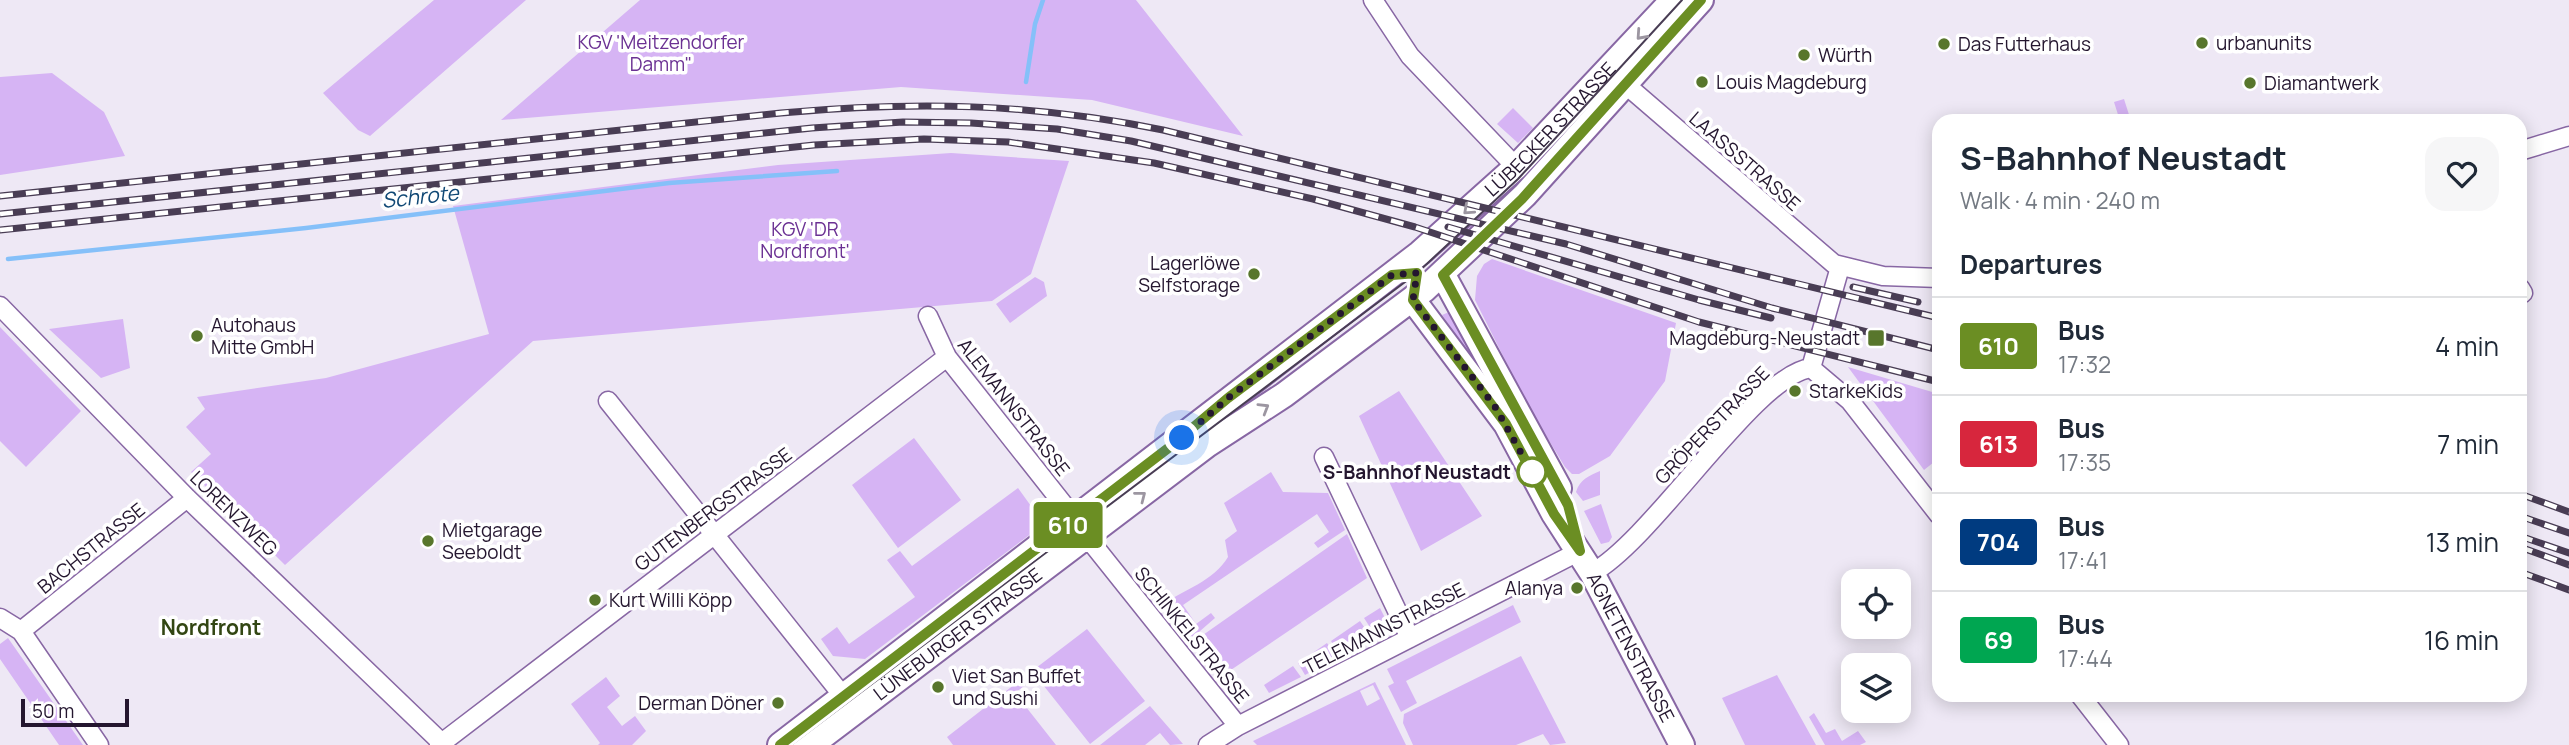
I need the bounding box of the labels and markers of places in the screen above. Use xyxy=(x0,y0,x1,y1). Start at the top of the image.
place label: urbanunits xyxy=(2216,30,2312,56)
place label: Das Futterhaus xyxy=(1958,31,2091,57)
marker: urbanunits xyxy=(2194,35,2210,51)
marker: Das Futterhaus xyxy=(1936,36,1952,52)
place label: Würth xyxy=(1818,42,1872,68)
marker: Würth xyxy=(1796,47,1812,63)
place label: Louis Magdeburg xyxy=(1716,69,1867,95)
place label: Diamantwerk xyxy=(2264,70,2379,96)
marker: Louis Magdeburg xyxy=(1694,74,1710,90)
marker: Diamantwerk xyxy=(2242,75,2258,91)
place label: Lagerlöwe Selfstorage xyxy=(1138,250,1240,298)
marker: Lagerlöwe Selfstorage xyxy=(1246,266,1262,282)
place label: Autohaus Mitte GmbH xyxy=(211,312,314,360)
place label: Magdeburg-Neustadt xyxy=(1669,325,1860,351)
marker: Autohaus Mitte GmbH xyxy=(189,328,205,344)
marker: Magdeburg-Neustadt xyxy=(1866,328,1886,348)
place label: StarkeKids xyxy=(1809,378,1903,404)
marker: StarkeKids xyxy=(1787,383,1803,399)
marker: S-Bahnhof Neustadt xyxy=(1517,457,1547,487)
place label: S-Bahnhof Neustadt xyxy=(1323,459,1511,485)
place label: Mietgarage Seeboldt xyxy=(442,517,542,565)
marker: Mietgarage Seeboldt xyxy=(420,533,436,549)
place label: Alanya xyxy=(1505,575,1563,601)
marker: Alanya xyxy=(1569,580,1585,596)
place label: Kurt Willi Köpp xyxy=(609,587,732,613)
marker: Kurt Willi Köpp xyxy=(587,592,603,608)
place label: Viet San Buffet und Sushi xyxy=(952,663,1081,711)
marker: Viet San Buffet und Sushi xyxy=(930,679,946,695)
place label: Derman Döner xyxy=(638,690,764,716)
marker: Derman Döner xyxy=(770,695,786,711)

